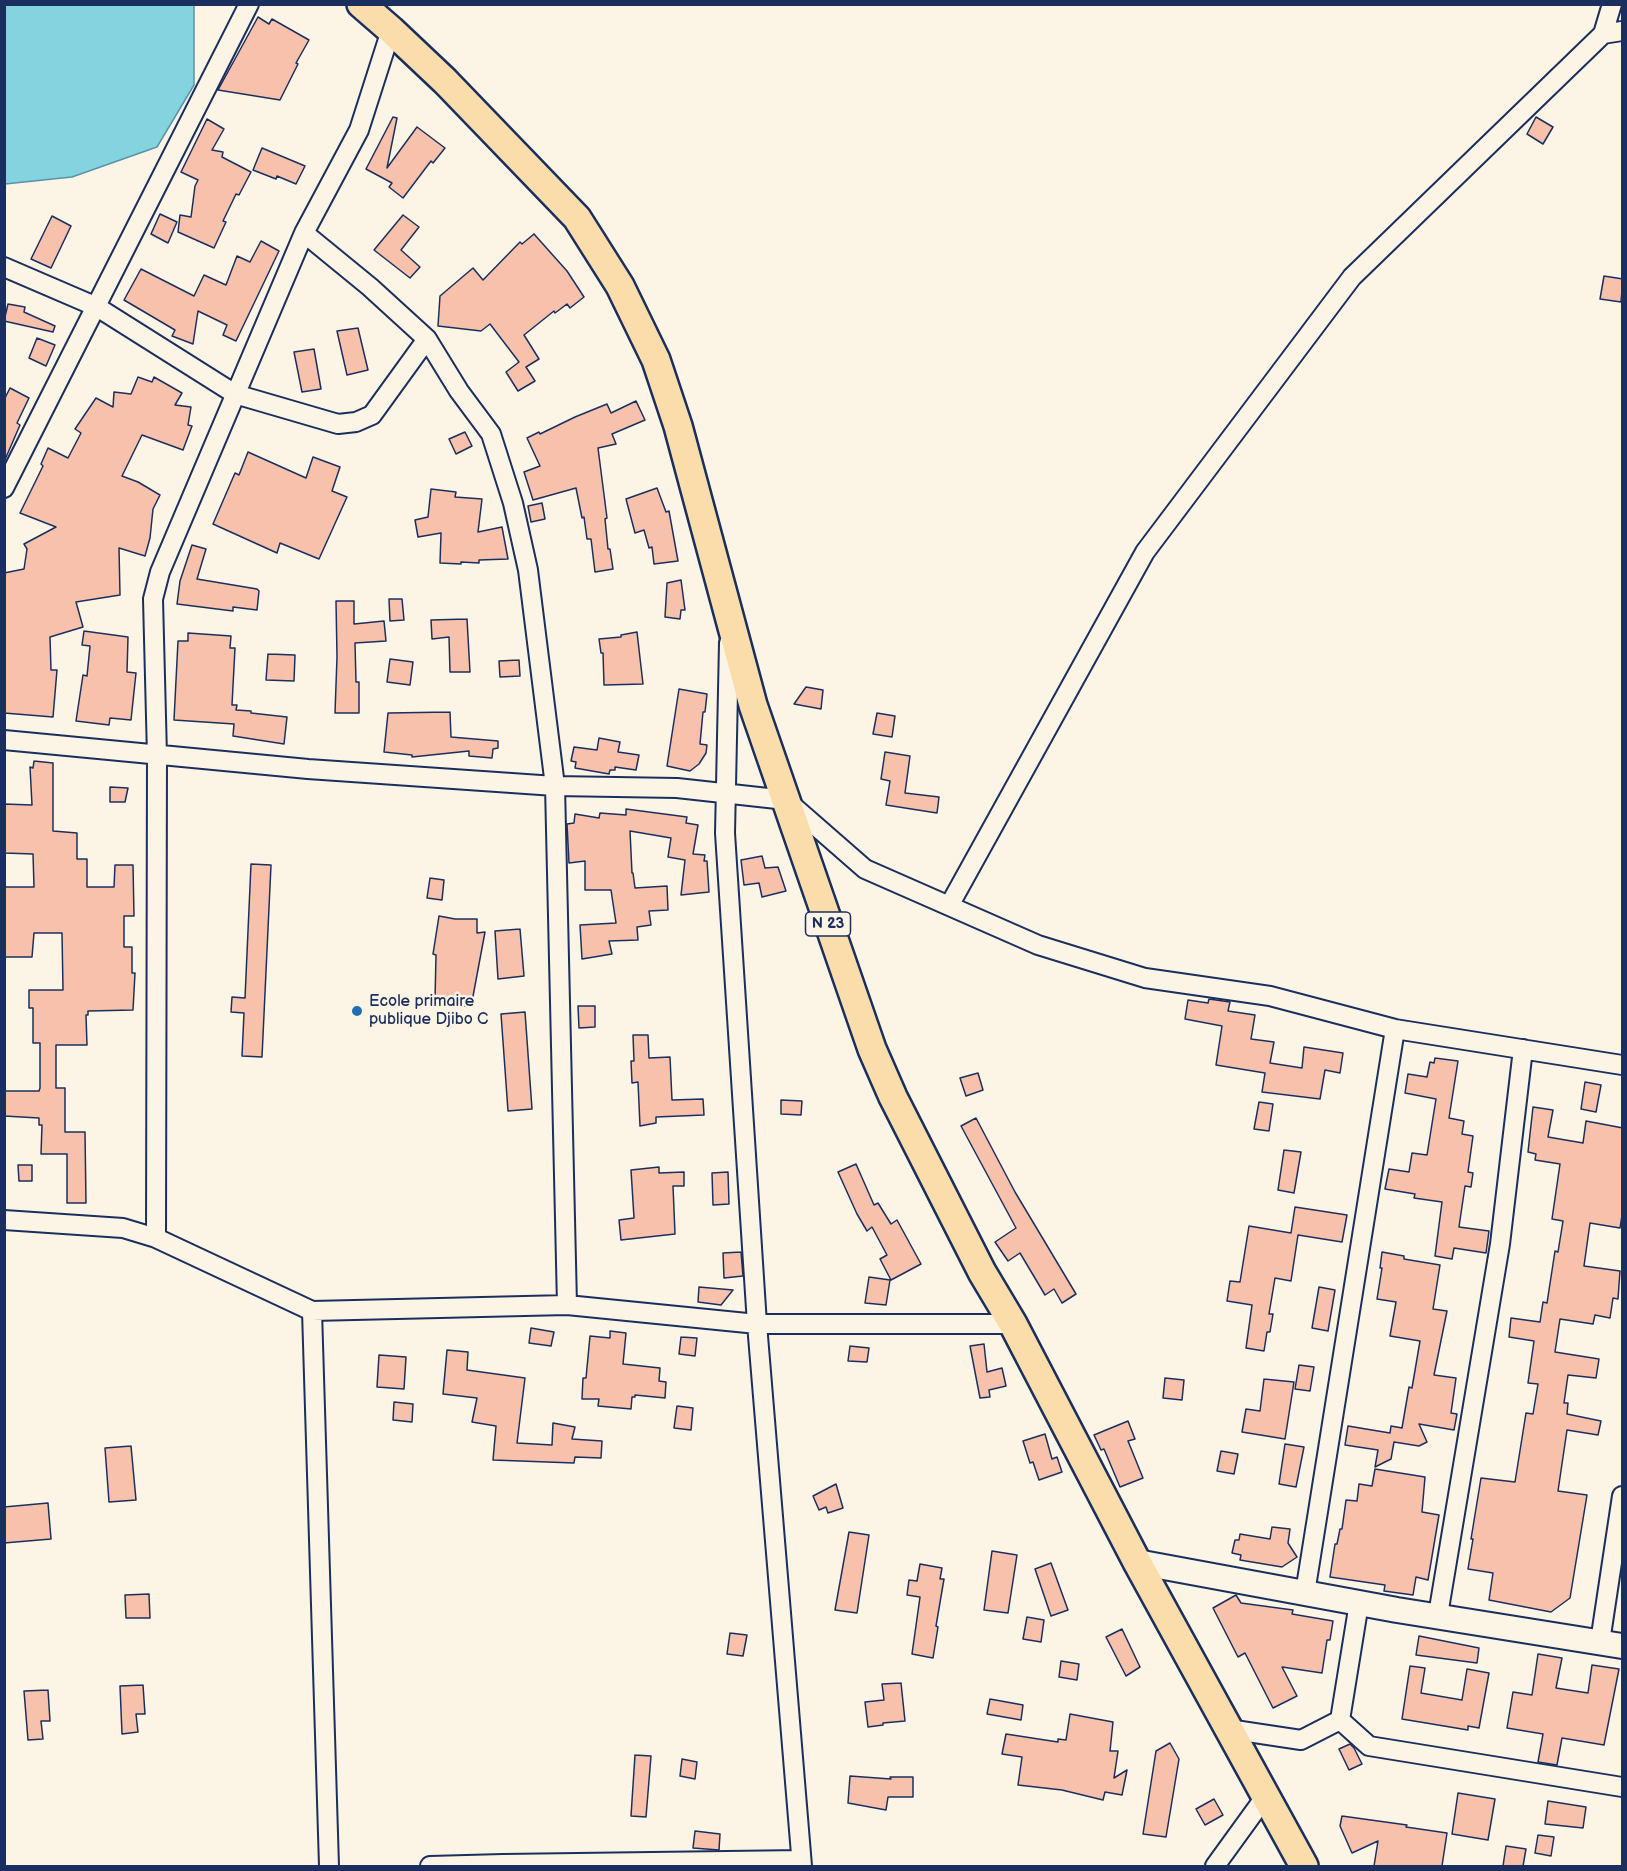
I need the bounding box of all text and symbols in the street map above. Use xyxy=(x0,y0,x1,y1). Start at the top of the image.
road number: N 23 xyxy=(806,912,850,936)
place label: Ecole primaire publique Djibo C xyxy=(369,992,488,1030)
marker: Ecole primaire publique Djibo C xyxy=(350,1004,364,1018)

